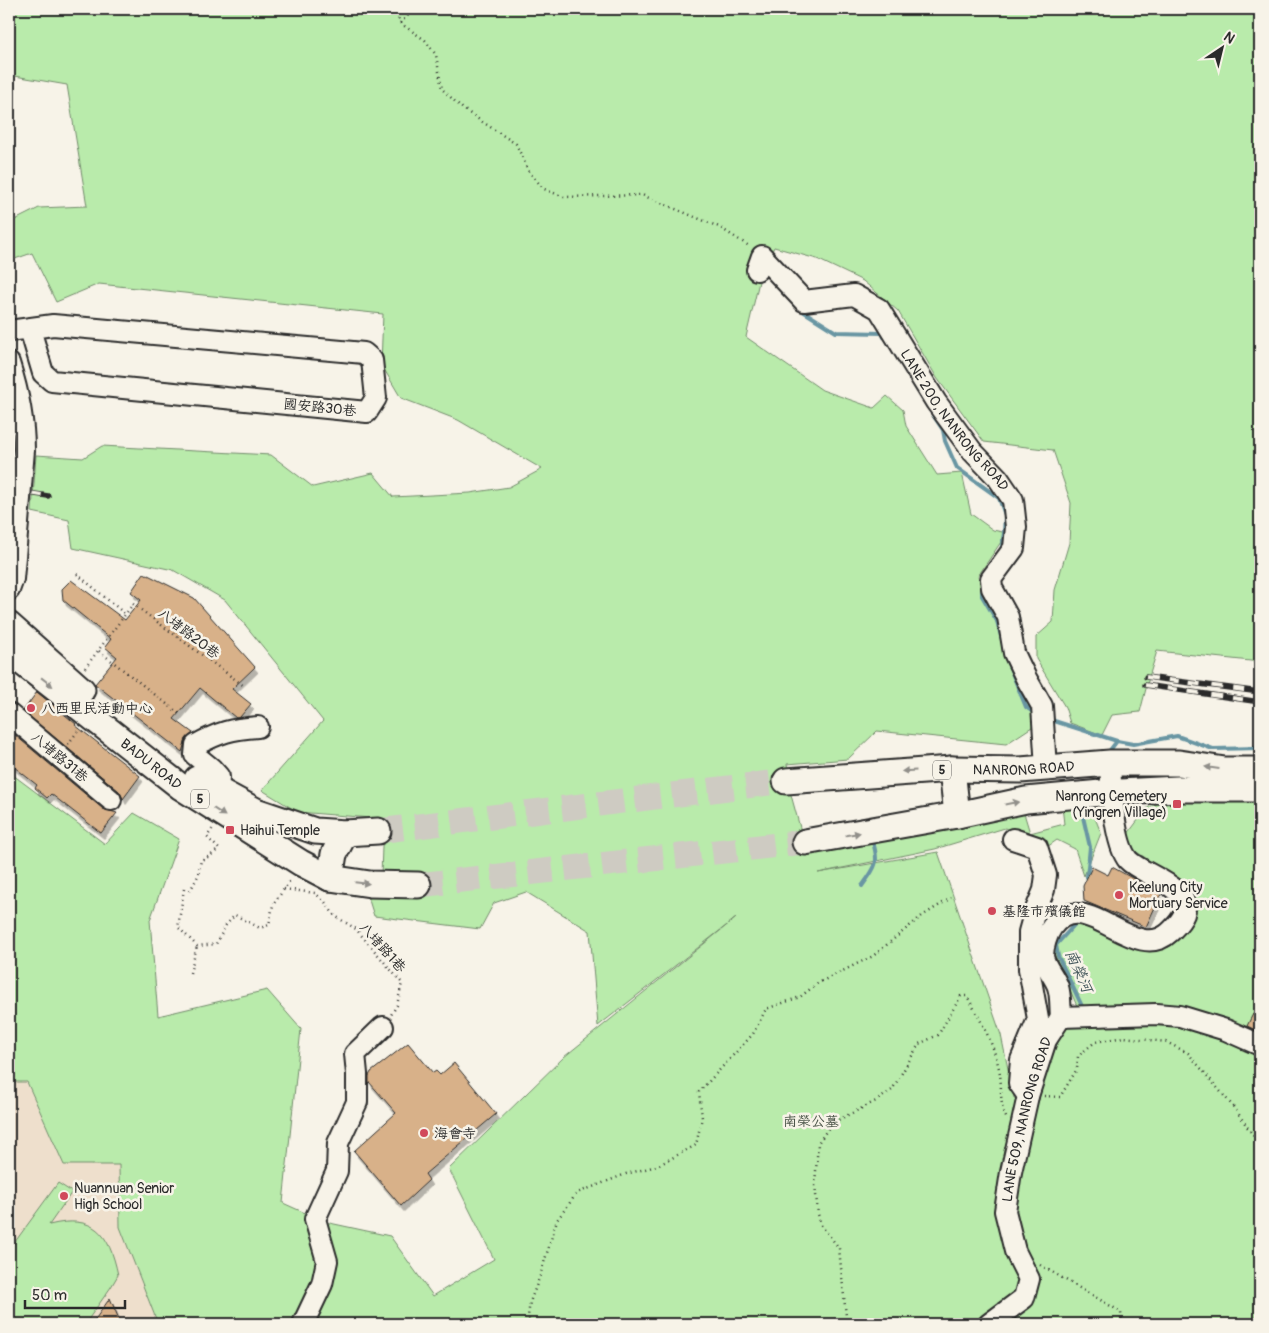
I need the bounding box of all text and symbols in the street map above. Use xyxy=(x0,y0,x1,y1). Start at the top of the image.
north arrow xyxy=(1196,22,1246,72)
text: N xyxy=(1220,28,1238,47)
street label: LANE 200, NANRONG ROAD xyxy=(897,346,1012,494)
street label: 國安路30巷 xyxy=(283,395,358,420)
street label: 八堵路20巷 xyxy=(154,605,224,663)
one-way arrow xyxy=(40,677,53,688)
place label: 八西里民活動中心 xyxy=(41,700,153,717)
marker: 八西里民活動中心 xyxy=(25,702,37,714)
street label: 八堵路31巷 xyxy=(28,729,92,787)
street label: BADU ROAD xyxy=(117,735,185,794)
street label: NANRONG ROAD xyxy=(973,758,1075,779)
road number: 5 xyxy=(933,760,951,780)
one-way arrow xyxy=(1203,764,1219,772)
one-way arrow xyxy=(901,768,917,776)
place label: Nanrong Cemetery (Yingren Village) xyxy=(1055,788,1167,821)
road number: 5 xyxy=(191,790,209,809)
marker: Nanrong Cemetery (Yingren Village) xyxy=(1171,798,1183,810)
one-way arrow xyxy=(1005,799,1021,807)
one-way arrow xyxy=(212,807,225,817)
place label: Haihui Temple xyxy=(240,822,320,839)
marker: Haihui Temple xyxy=(224,824,236,836)
one-way arrow xyxy=(845,829,861,837)
one-way arrow xyxy=(355,879,371,887)
place label: Keelung City Mortuary Service xyxy=(1129,879,1228,912)
marker: Keelung City Mortuary Service xyxy=(1113,889,1125,901)
place label: 基隆市殯儀館 xyxy=(1002,903,1086,920)
marker: 基隆市殯儀館 xyxy=(986,905,998,917)
street label: 八堵路1巷 xyxy=(356,919,410,977)
water label: 南榮河 xyxy=(1061,947,1098,998)
street label: LANE 509, NANRONG ROAD xyxy=(999,1035,1055,1203)
park label: 南榮公墓 xyxy=(783,1113,839,1130)
place label: 海會寺 xyxy=(434,1125,476,1142)
marker: 海會寺 xyxy=(418,1127,430,1139)
place label: Nuannuan Senior High School xyxy=(74,1180,174,1213)
marker: Nuannuan Senior High School xyxy=(58,1190,70,1202)
scale bar xyxy=(25,1278,125,1310)
text: 50 m xyxy=(32,1286,67,1305)

